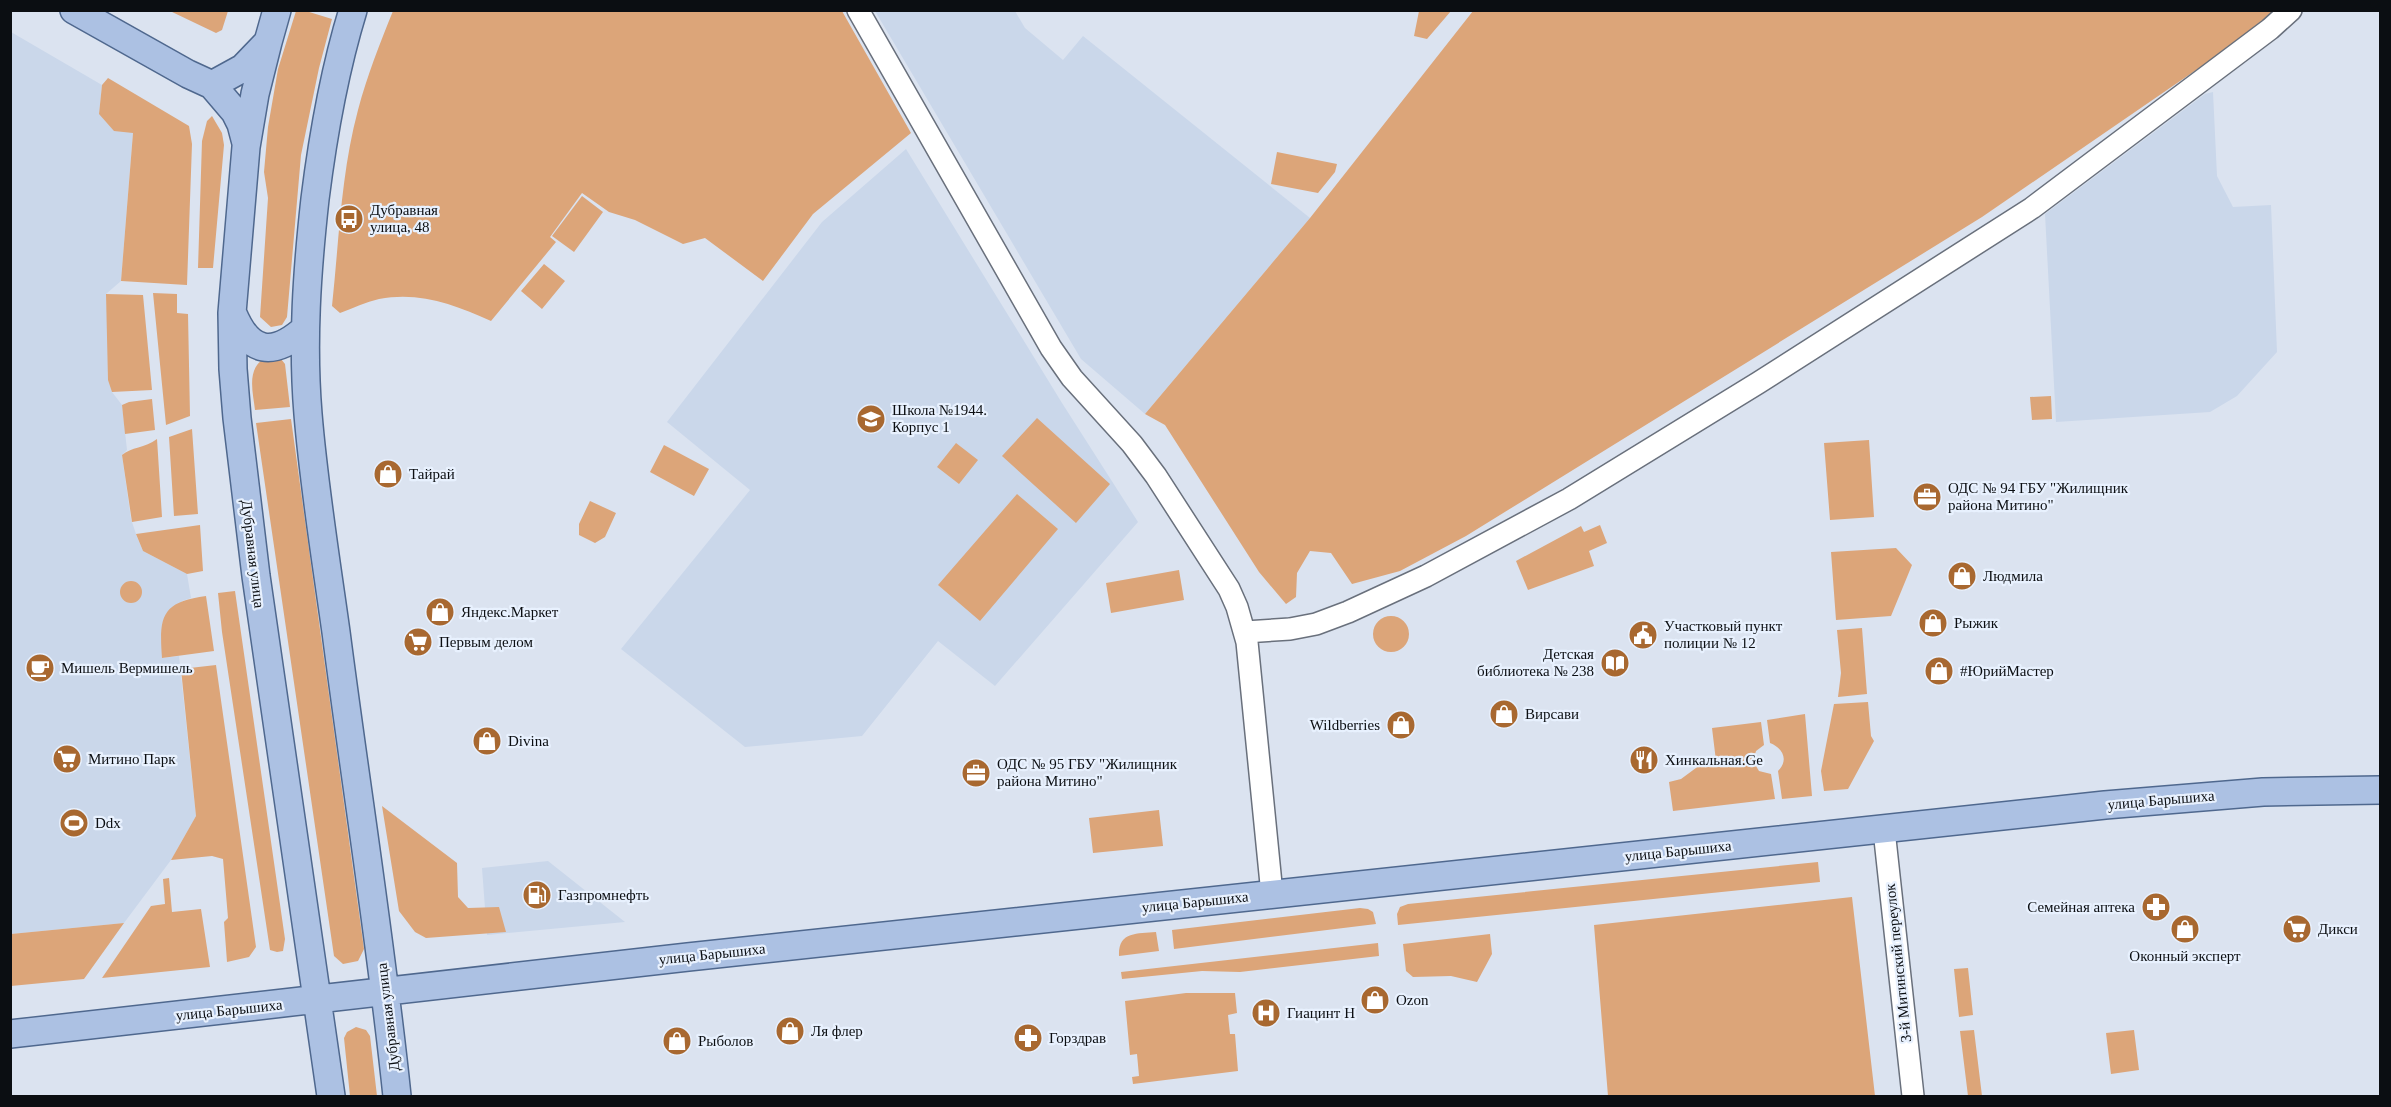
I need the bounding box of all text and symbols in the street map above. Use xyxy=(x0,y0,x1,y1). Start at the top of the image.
place label: Дубравная улица, 48 xyxy=(370,202,438,235)
bus stop icon: Дубравная улица, 48 xyxy=(333,203,365,235)
place label: Школа №1944. Корпус 1 xyxy=(892,402,987,435)
school or university icon: Школа №1944. Корпус 1 xyxy=(855,403,887,435)
shop icon: Тайрай xyxy=(372,458,404,490)
place label: Тайрай xyxy=(409,466,455,482)
place label: ОДС № 94 ГБУ "Жилищник района Митино" xyxy=(1948,480,2129,513)
office icon: ОДС № 94 ГБУ "Жилищник района Митино" xyxy=(1911,481,1943,513)
street label: Дубравная улица xyxy=(238,499,268,609)
shop icon: Людмила xyxy=(1946,560,1978,592)
place label: Людмила xyxy=(1983,568,2043,584)
shop icon: Яндекс.Маркет xyxy=(424,596,456,628)
place label: Яндекс.Маркет xyxy=(461,604,559,620)
shop icon: Рыжик xyxy=(1917,607,1949,639)
place label: Рыжик xyxy=(1954,615,1999,631)
place label: Участковый пункт полиции № 12 xyxy=(1664,618,1783,651)
public building icon: Участковый пункт полиции № 12 xyxy=(1627,619,1659,651)
supermarket icon: Первым делом xyxy=(402,626,434,658)
place label: Первым делом xyxy=(439,634,533,650)
place label: Детская библиотека № 238 xyxy=(1477,646,1594,679)
library icon: Детская библиотека № 238 xyxy=(1599,647,1631,679)
cafe icon: Мишель Вермишель xyxy=(24,652,56,684)
shop icon: #ЮрийМастер xyxy=(1923,655,1955,687)
place label: Мишель Вермишель xyxy=(61,660,193,676)
place label: #ЮрийМастер xyxy=(1960,663,2054,679)
shop icon: Вирсави xyxy=(1488,698,1520,730)
place label: Вирсави xyxy=(1525,706,1579,722)
shop icon: Wildberries xyxy=(1385,709,1417,741)
place label: Wildberries xyxy=(1310,717,1380,733)
shop icon: Divina xyxy=(471,725,503,757)
place label: Divina xyxy=(508,733,549,749)
supermarket icon: Митино Парк xyxy=(51,743,83,775)
restaurant icon: Хинкальная.Ge xyxy=(1628,744,1660,776)
place label: Митино Парк xyxy=(88,751,176,767)
place label: Хинкальная.Ge xyxy=(1665,752,1763,768)
place label: ОДС № 95 ГБУ "Жилищник района Митино" xyxy=(997,756,1178,789)
office icon: ОДС № 95 ГБУ "Жилищник района Митино" xyxy=(960,757,992,789)
street label: улица Барышиха xyxy=(2107,787,2215,813)
sports icon: Ddx xyxy=(58,807,90,839)
place label: Ddx xyxy=(95,815,121,831)
street label: улица Барышиха xyxy=(1624,837,1732,865)
fuel station icon: Газпромнефть xyxy=(521,879,553,911)
street label: 3-й Митинский переулок xyxy=(1882,882,1914,1043)
place label: Газпромнефть xyxy=(558,887,649,903)
street label: улица Барышиха xyxy=(1141,888,1249,916)
pharmacy icon: Семейная аптека xyxy=(2140,891,2172,923)
place label: Семейная аптека xyxy=(2027,899,2135,915)
shop icon: Оконный эксперт xyxy=(2169,913,2201,945)
supermarket icon: Дикси xyxy=(2281,913,2313,945)
place label: Дикси xyxy=(2318,921,2358,937)
street label: улица Барышиха xyxy=(658,940,766,968)
place label: Оконный эксперт xyxy=(2129,948,2241,964)
street label: Дубравная улица xyxy=(373,962,403,1072)
shop icon: Ozon xyxy=(1359,984,1391,1016)
place label: Ozon xyxy=(1396,992,1429,1008)
street label: улица Барышиха xyxy=(175,996,283,1024)
hospital icon: Гиацинт Н xyxy=(1250,997,1282,1029)
place label: Гиацинт Н xyxy=(1287,1005,1355,1021)
shop icon: Ля флер xyxy=(774,1015,806,1047)
pharmacy icon: Горздрав xyxy=(1012,1022,1044,1054)
place label: Ля флер xyxy=(811,1023,863,1039)
shop icon: Рыболов xyxy=(661,1025,693,1057)
place label: Горздрав xyxy=(1049,1030,1106,1046)
place label: Рыболов xyxy=(698,1033,753,1049)

